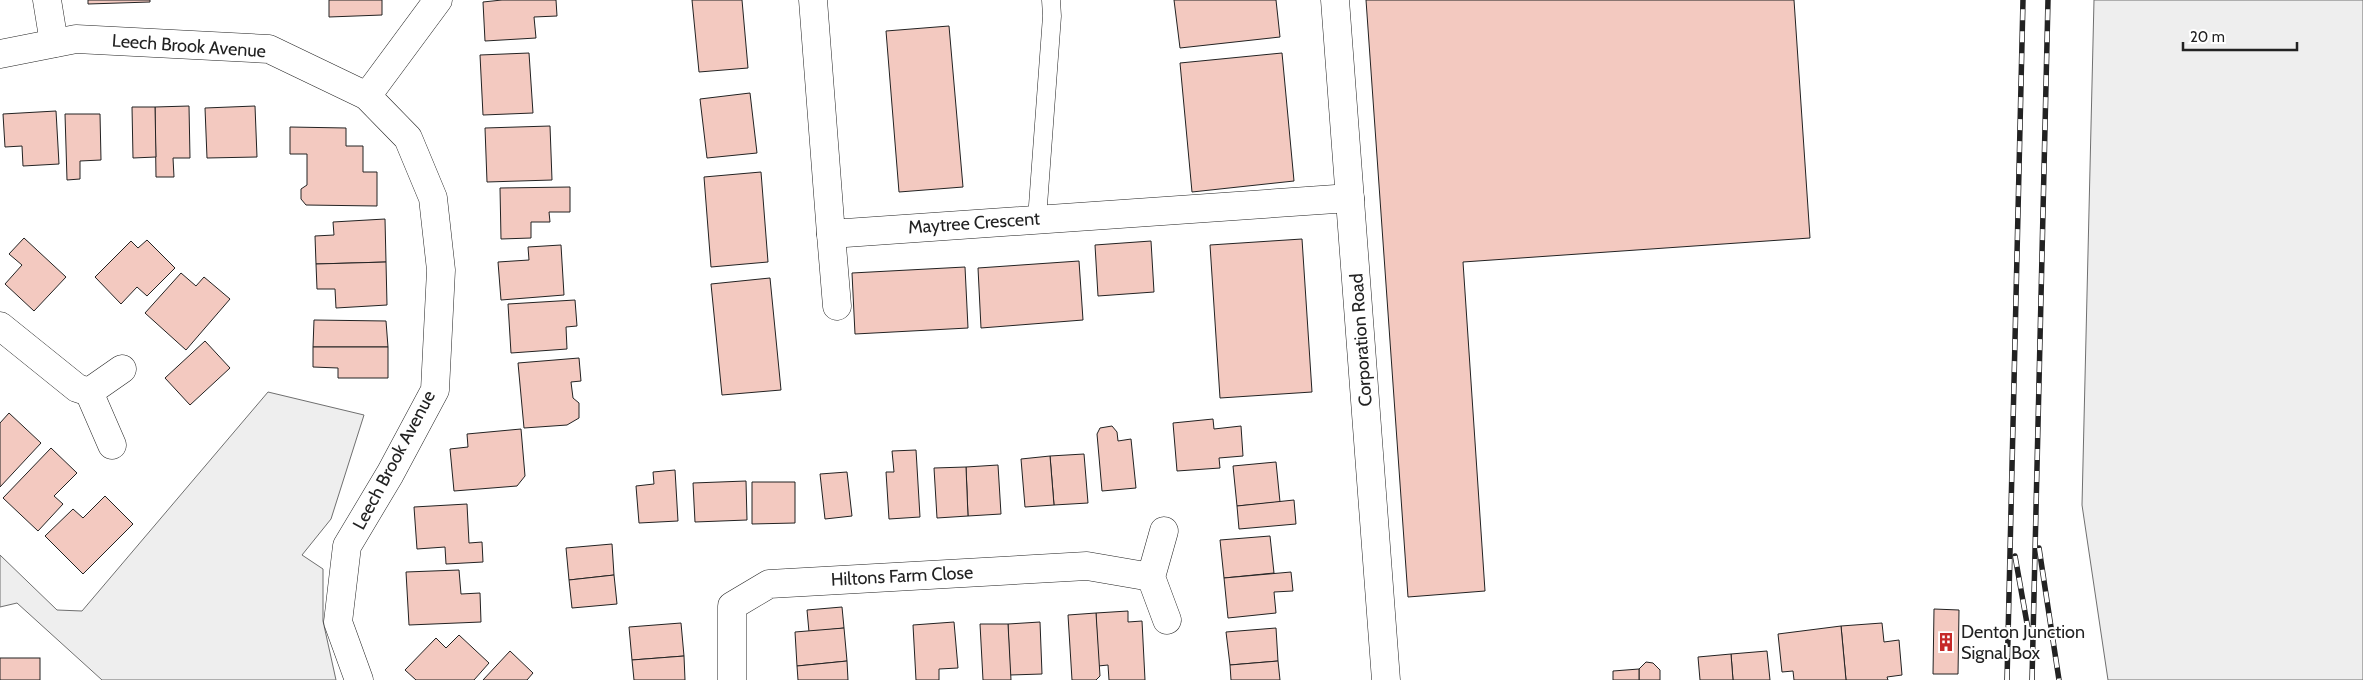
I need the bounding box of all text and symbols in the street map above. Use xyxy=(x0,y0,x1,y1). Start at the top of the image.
scale bar xyxy=(2183,20,2297,52)
text: 20 m xyxy=(2190,28,2225,46)
street label: Leech Brook Avenue xyxy=(111,30,267,62)
street label: Maytree Crescent xyxy=(907,207,1041,239)
street label: Corporation Road xyxy=(1345,273,1377,407)
street label: Leech Brook Avenue xyxy=(348,387,440,533)
street label: Hiltons Farm Close xyxy=(830,561,974,591)
place label: Denton Junction Signal Box xyxy=(1961,621,2085,664)
building icon: Denton Junction Signal Box xyxy=(1935,631,1957,653)

